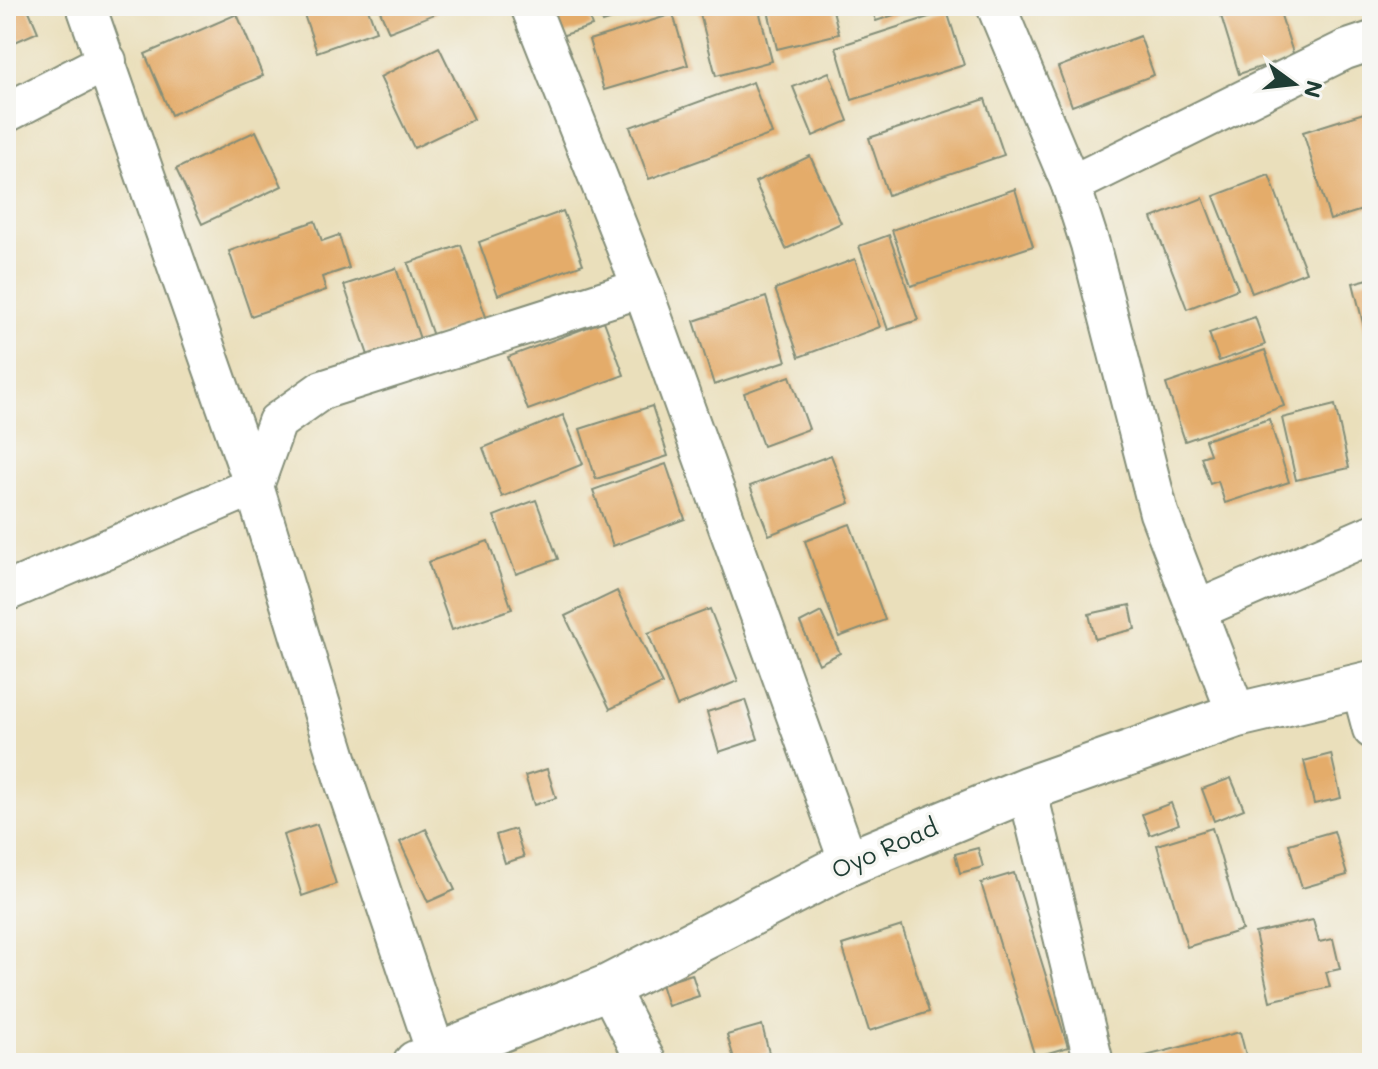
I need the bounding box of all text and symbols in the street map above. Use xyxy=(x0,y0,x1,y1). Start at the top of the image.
north arrow xyxy=(1254,44,1334,124)
text: N xyxy=(1298,77,1330,101)
street label: Oyo Road xyxy=(826,810,942,885)

